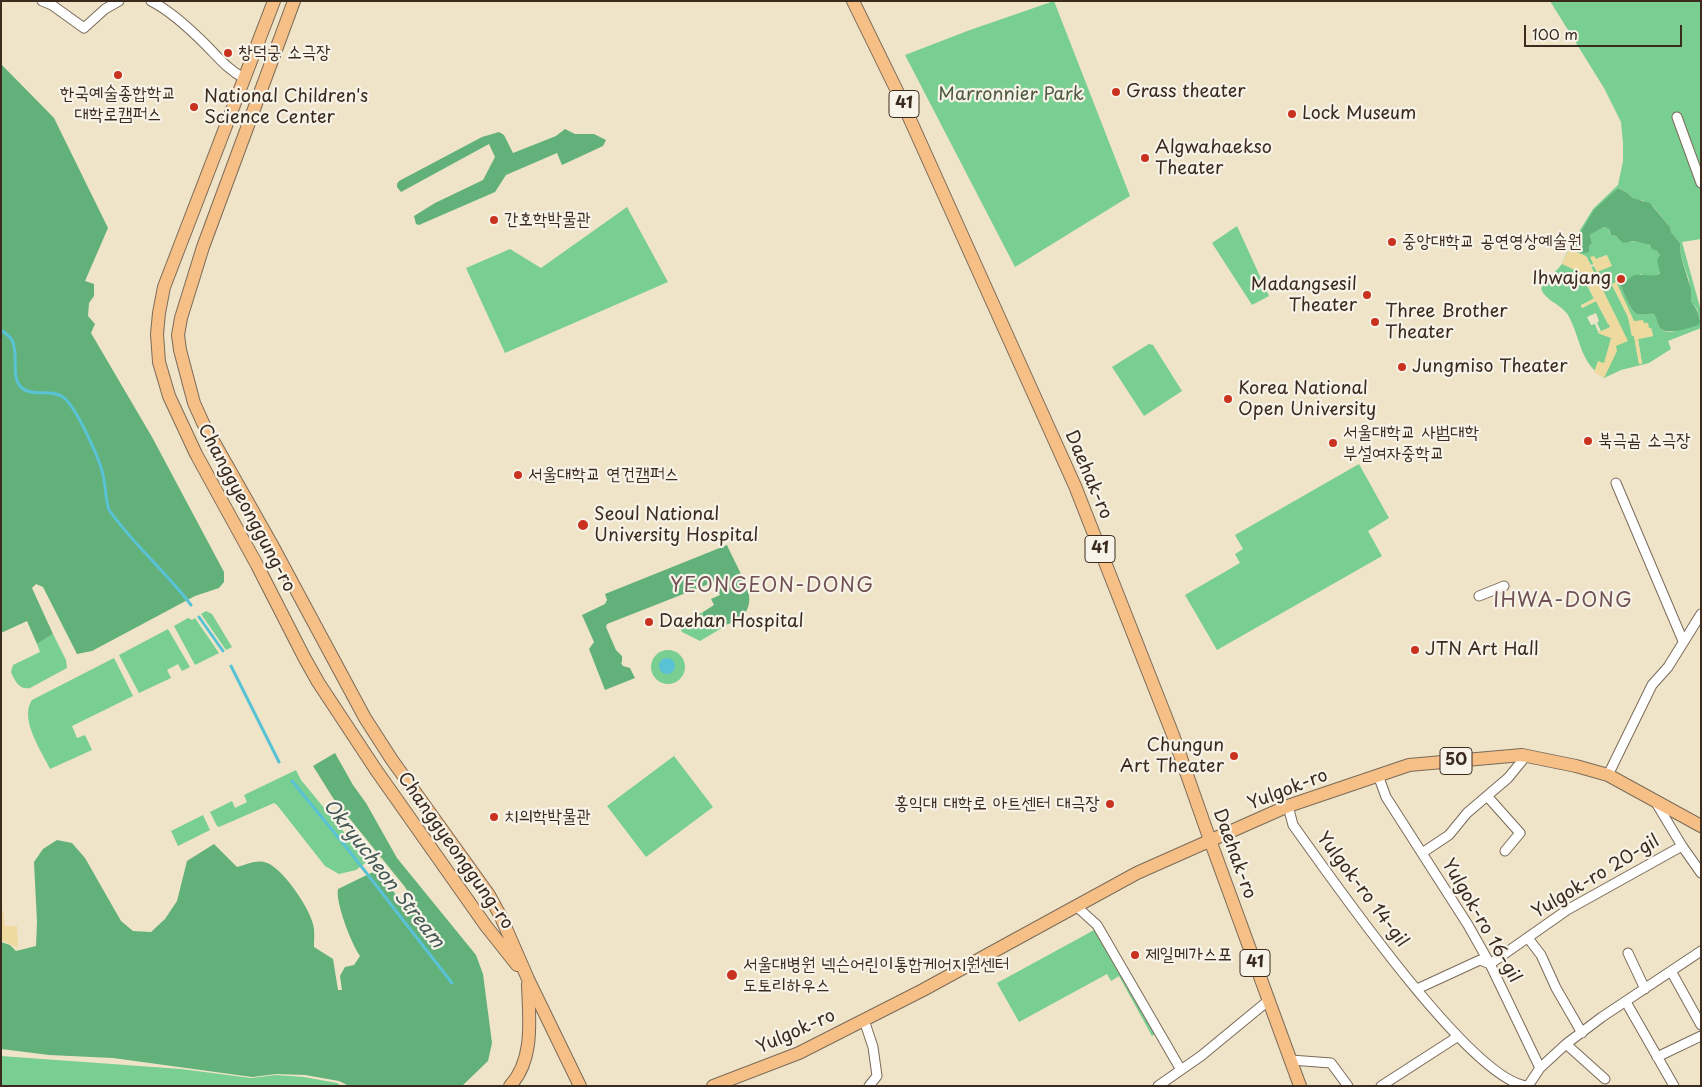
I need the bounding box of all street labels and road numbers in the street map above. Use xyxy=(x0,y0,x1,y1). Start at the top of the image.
road number: 41 xyxy=(889,90,919,118)
street label: Changgyeonggung-ro xyxy=(193,420,299,596)
street label: Daehak-ro xyxy=(1060,427,1116,523)
road number: 41 xyxy=(1085,536,1115,562)
road number: 50 xyxy=(1440,748,1472,774)
street label: Yulgok-ro xyxy=(1245,765,1331,815)
street label: Changgyeonggung-ro xyxy=(392,768,518,934)
street label: Daehak-ro xyxy=(1208,806,1260,902)
street label: Yulgok-ro 14-gil xyxy=(1312,828,1412,952)
street label: Yulgok-ro 20-gil xyxy=(1528,830,1664,924)
street label: Yulgok-ro 16-gil xyxy=(1437,855,1525,987)
road number: 41 xyxy=(1240,950,1270,976)
street label: Yulgok-ro xyxy=(753,1005,839,1059)

